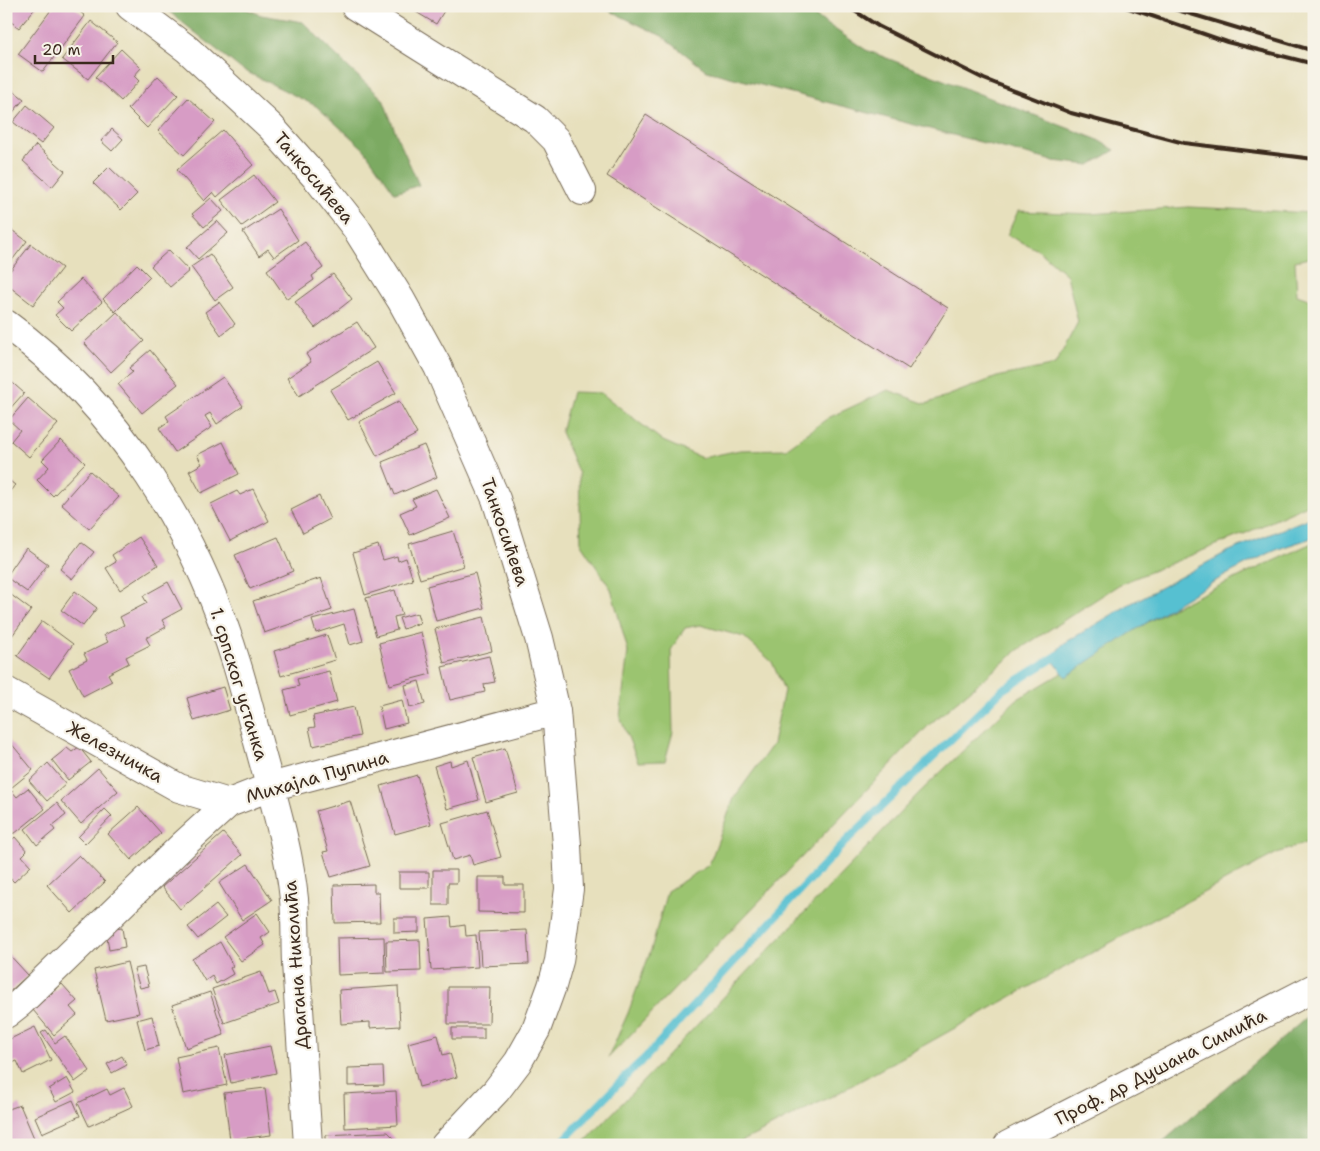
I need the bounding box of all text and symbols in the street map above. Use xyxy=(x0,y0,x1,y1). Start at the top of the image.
scale bar xyxy=(35,32,112,64)
text: 20 m xyxy=(42,40,81,60)
street label: Танкосићева xyxy=(268,127,360,229)
street label: Танкосићева xyxy=(475,475,535,589)
street label: 1. српског устанка xyxy=(204,605,274,763)
street label: Железничка xyxy=(63,716,167,788)
street label: Михајла Пупина xyxy=(243,745,391,809)
street label: Драгана Николића xyxy=(278,880,314,1050)
street label: Проф. др Душана Симића xyxy=(1051,1003,1271,1131)

